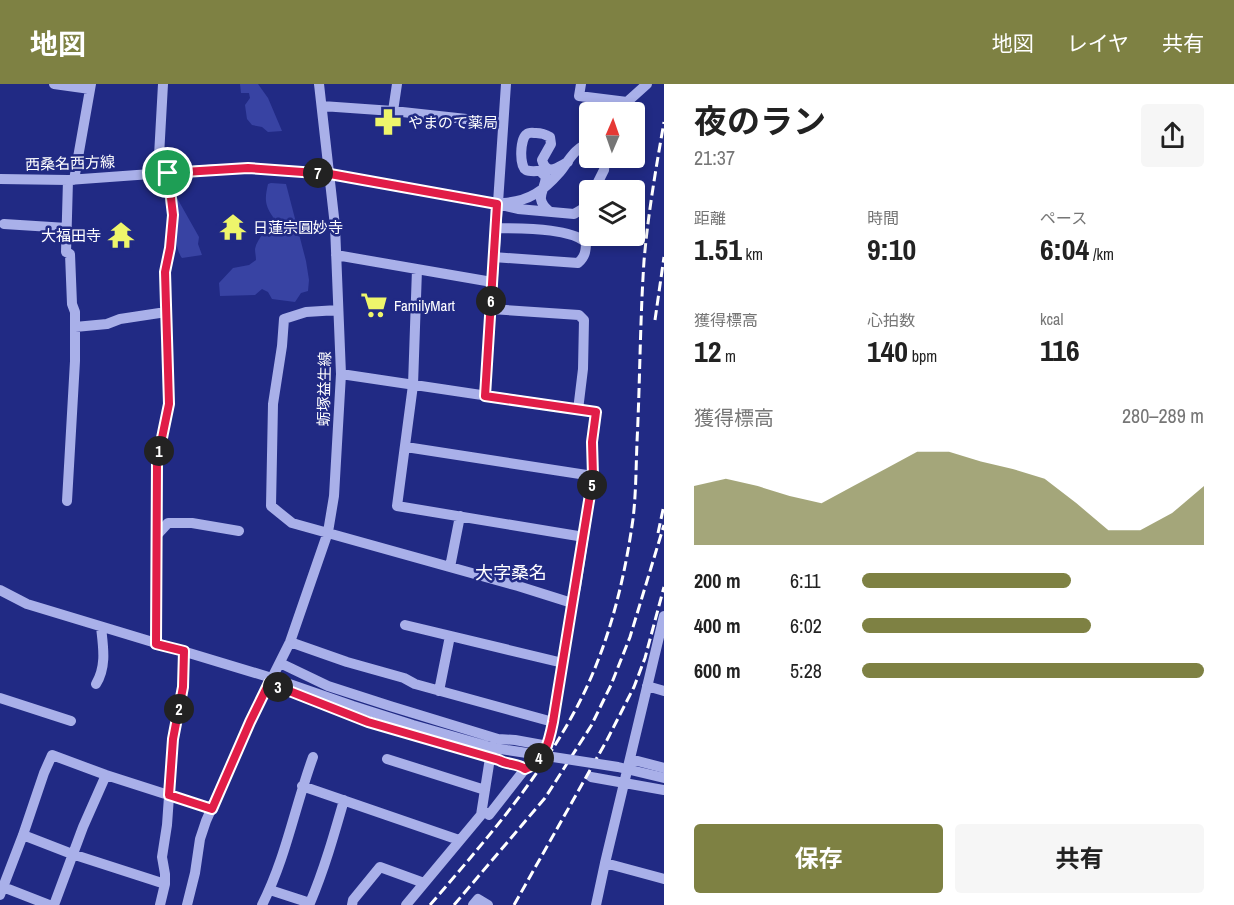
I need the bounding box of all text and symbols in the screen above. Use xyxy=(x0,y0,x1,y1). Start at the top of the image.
text: 地図 xyxy=(30,25,86,63)
text: 地図 xyxy=(992,29,1034,58)
text: レイヤ xyxy=(1067,29,1129,58)
text: 共有 xyxy=(1162,29,1204,58)
text: 夜のラン xyxy=(694,99,826,143)
north arrow xyxy=(579,102,645,168)
map controls xyxy=(579,102,645,246)
button: share xyxy=(1141,104,1204,167)
pharmacy icon: やまのて薬局 xyxy=(373,107,403,137)
place label: やまのて薬局 xyxy=(408,112,498,133)
text: 21:37 xyxy=(694,144,735,171)
pin xyxy=(142,147,193,198)
street label: 西桑名西方線 xyxy=(25,151,115,175)
icon: arrive xyxy=(151,156,184,189)
pin: 7 xyxy=(303,158,333,188)
text: 7 xyxy=(314,162,322,184)
button: layers xyxy=(579,180,645,246)
text: 距離 xyxy=(694,207,726,229)
text: 時間 xyxy=(867,207,899,229)
text: ペース xyxy=(1040,207,1087,229)
temple icon: 日蓮宗圓妙寺 xyxy=(218,212,248,242)
place label: 日蓮宗圓妙寺 xyxy=(253,217,343,238)
temple icon: 大福田寺 xyxy=(106,220,136,250)
place label: 大福田寺 xyxy=(41,225,101,246)
text: 1.51 xyxy=(694,229,742,269)
text: 9:10 xyxy=(867,229,916,269)
text: 6:04 xyxy=(1040,229,1089,269)
text: km xyxy=(742,243,763,265)
text: /km xyxy=(1089,243,1114,265)
pin: 6 xyxy=(476,286,506,316)
supermarket icon: FamilyMart xyxy=(359,290,389,320)
text: 6 xyxy=(487,290,495,312)
place label: FamilyMart xyxy=(394,295,455,316)
text: kcal xyxy=(1040,308,1063,330)
text: 獲得標高 xyxy=(694,309,758,331)
text: 心拍数 xyxy=(867,309,915,331)
text: 116 xyxy=(1040,330,1080,370)
text: 12 xyxy=(694,331,721,371)
text: 140 xyxy=(867,331,908,371)
text: m xyxy=(721,345,736,367)
text: bpm xyxy=(908,345,937,367)
street label: 蛎塚益生線 xyxy=(313,351,335,427)
text: 280–289 m xyxy=(1122,402,1204,429)
text: 獲得標高 xyxy=(694,404,774,431)
pin: 1 xyxy=(144,436,174,466)
text: 1 xyxy=(155,440,163,462)
pin: 5 xyxy=(577,470,607,500)
text: 5 xyxy=(588,474,596,496)
district label: 大字桑名 xyxy=(475,560,547,585)
text: 200 m xyxy=(694,567,741,594)
text: 6:11 xyxy=(790,567,821,594)
text: 400 m xyxy=(694,612,741,639)
text: 6:02 xyxy=(790,612,822,639)
text: 600 m xyxy=(694,657,741,684)
text: 5:28 xyxy=(790,657,822,684)
pin: 3 xyxy=(263,672,293,702)
text: 3 xyxy=(274,676,282,698)
pin: 2 xyxy=(164,694,194,724)
text: 2 xyxy=(175,698,183,720)
pin: 4 xyxy=(524,743,554,773)
text: 4 xyxy=(535,747,543,769)
button: 保存 xyxy=(694,824,943,893)
button: 共有 xyxy=(955,824,1204,893)

